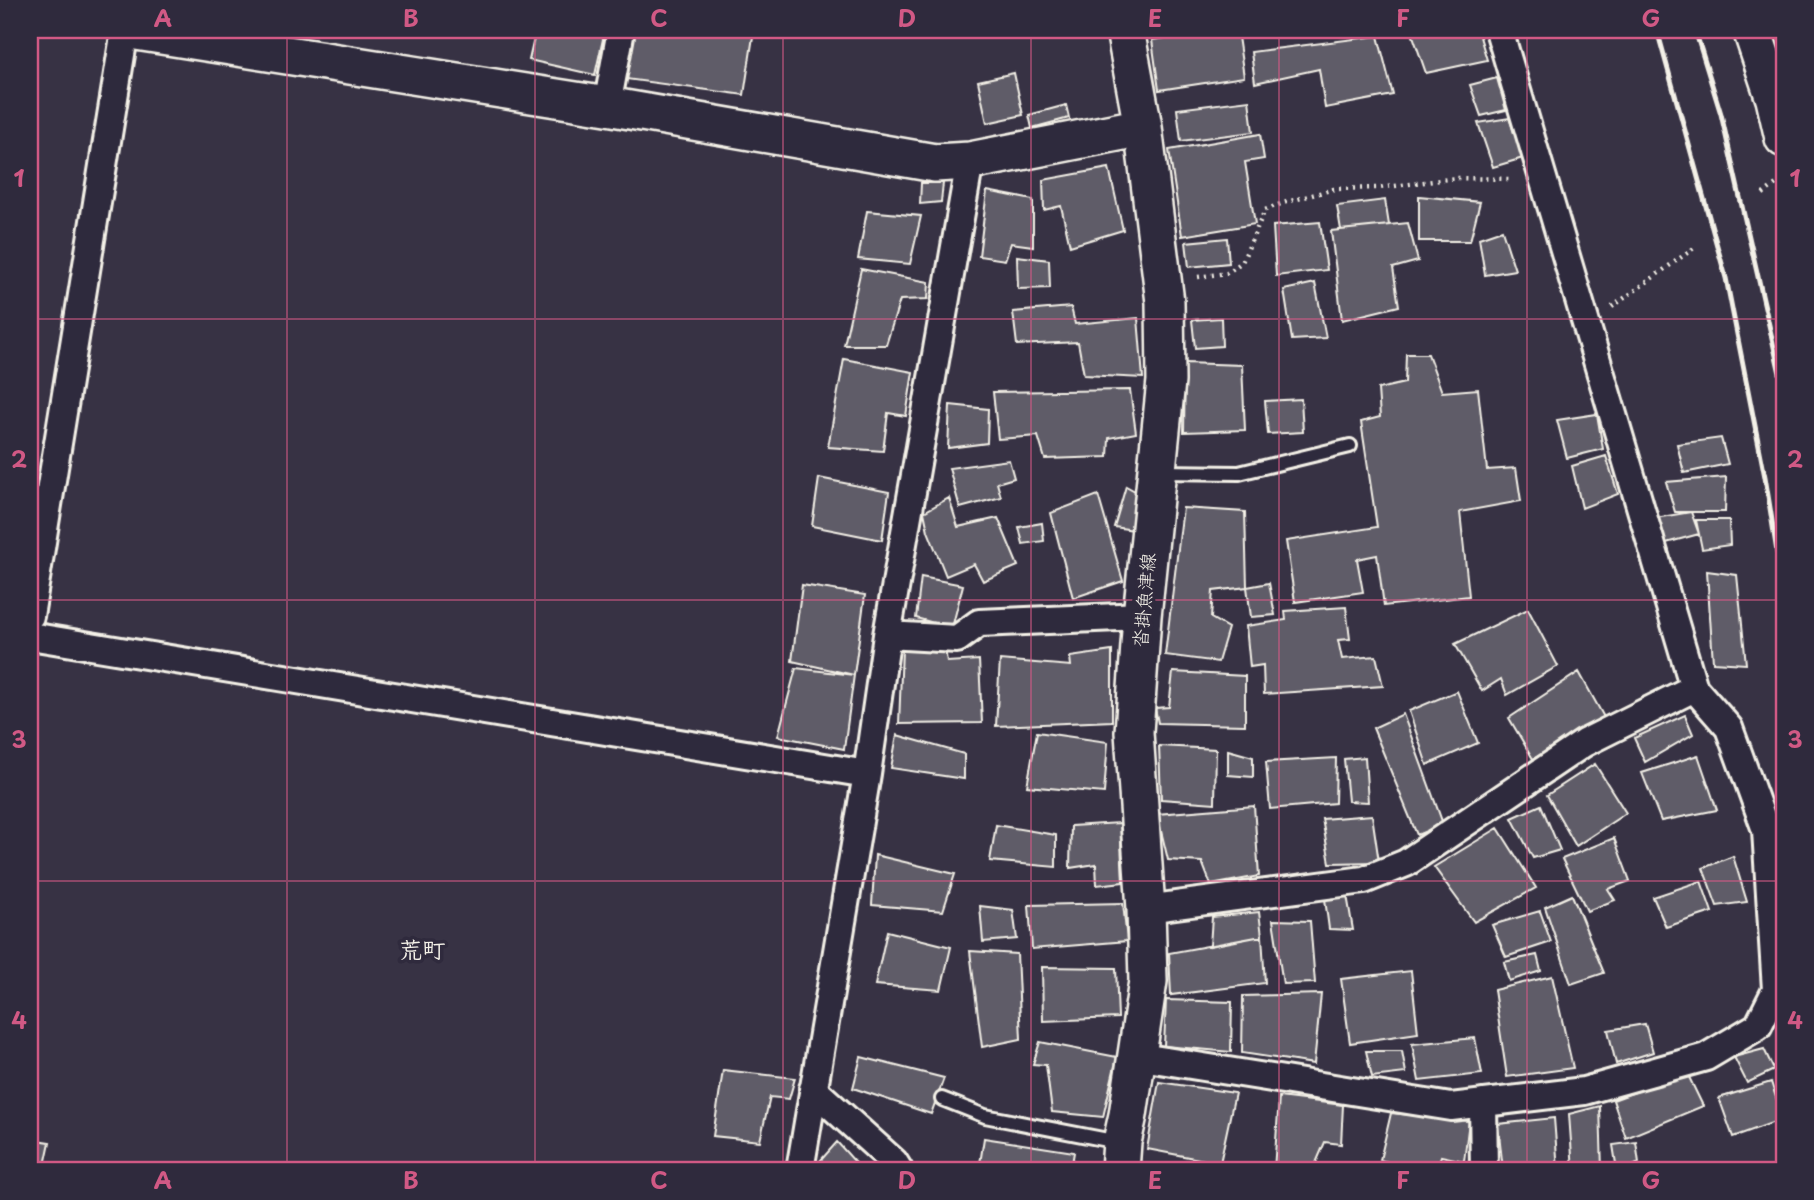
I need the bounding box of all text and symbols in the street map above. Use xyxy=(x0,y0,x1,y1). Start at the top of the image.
text: A xyxy=(154,0,172,35)
text: B xyxy=(403,0,419,35)
text: C xyxy=(650,0,668,35)
text: D xyxy=(898,0,916,35)
text: E xyxy=(1148,0,1162,35)
text: F xyxy=(1396,0,1410,35)
text: G xyxy=(1642,0,1660,35)
text: 1 xyxy=(14,160,25,195)
text: 1 xyxy=(1790,160,1801,195)
text: 2 xyxy=(11,441,27,476)
text: 2 xyxy=(1787,441,1803,476)
street label: 沓掛魚津線 xyxy=(1125,551,1161,648)
text: 3 xyxy=(11,721,27,756)
text: 3 xyxy=(1787,721,1803,756)
district label: 荒町 xyxy=(399,931,445,966)
text: 4 xyxy=(11,1002,27,1037)
text: 4 xyxy=(1787,1002,1803,1037)
text: A xyxy=(154,1162,172,1197)
text: B xyxy=(403,1162,419,1197)
text: C xyxy=(650,1162,668,1197)
text: D xyxy=(898,1162,916,1197)
text: E xyxy=(1148,1162,1162,1197)
text: F xyxy=(1396,1162,1410,1197)
text: G xyxy=(1642,1162,1660,1197)

